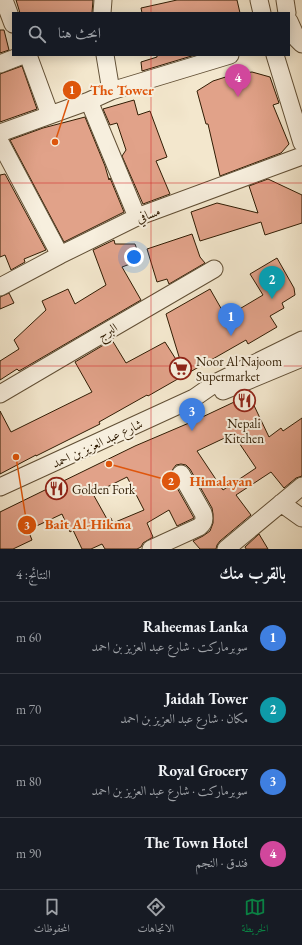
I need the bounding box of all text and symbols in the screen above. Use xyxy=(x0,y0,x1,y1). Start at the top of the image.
search box xyxy=(12,12,290,56)
icon: search xyxy=(26,23,48,45)
text: ابحث هنا xyxy=(58,23,101,42)
pin: 4 xyxy=(225,64,251,97)
callout: The Tower xyxy=(62,77,162,103)
text: The Tower xyxy=(90,81,154,99)
text: 1 xyxy=(69,82,75,98)
street label: مسافي xyxy=(134,202,164,230)
your location xyxy=(124,247,144,267)
pin: 2 xyxy=(259,266,285,299)
pin: 1 xyxy=(218,303,244,336)
street label: البرج xyxy=(94,319,122,347)
place label: Noor Al Najoom Supermarket xyxy=(196,353,282,385)
supermarket icon: Noor Al Najoom Supermarket xyxy=(167,355,193,381)
restaurant icon: Nepali Kitchen xyxy=(231,388,257,414)
pin: 3 xyxy=(179,398,205,431)
street label: شارع عبد العزيز بن احمد xyxy=(49,415,147,475)
place label: Nepali Kitchen xyxy=(224,415,264,447)
callout: Himalayan xyxy=(161,468,260,494)
text: Himalayan xyxy=(190,472,253,490)
text: 2 xyxy=(168,473,175,489)
restaurant icon: Golden Fork xyxy=(44,476,70,502)
place label: Golden Fork xyxy=(72,481,136,498)
callout: Bait Al-Hikma xyxy=(17,512,139,538)
text: Bait Al-Hikma xyxy=(45,515,132,533)
text: 3 xyxy=(24,517,30,533)
text: بالقرب منك xyxy=(219,562,286,584)
text: النتائج: 4 xyxy=(16,566,51,583)
text: Raheemas Lanka xyxy=(143,617,248,636)
text: 60 m xyxy=(16,629,41,646)
text: 1 xyxy=(270,629,276,646)
text: سوبرماركت · شارع عبد العزيز بن احمد xyxy=(92,638,248,655)
text: Jaidah Tower xyxy=(165,689,248,708)
text: 70 m xyxy=(16,701,41,718)
text: 2 xyxy=(270,701,276,718)
text: مكان · شارع عبد العزيز بن احمد xyxy=(120,710,248,727)
text: Royal Grocery xyxy=(158,761,248,780)
text: 80 m xyxy=(16,773,41,790)
text: 3 xyxy=(270,773,276,790)
text: سوبرماركت · شارع عبد العزيز بن احمد xyxy=(92,782,248,799)
text: The Town Hotel xyxy=(144,833,248,852)
text: 90 m xyxy=(16,845,41,862)
text: 4 xyxy=(270,845,276,862)
text: فندق · النجم xyxy=(195,854,248,871)
tab: المحفوظات xyxy=(34,896,70,939)
tab: الاتجاهات xyxy=(137,896,174,939)
tab: الخريطة xyxy=(242,896,268,939)

